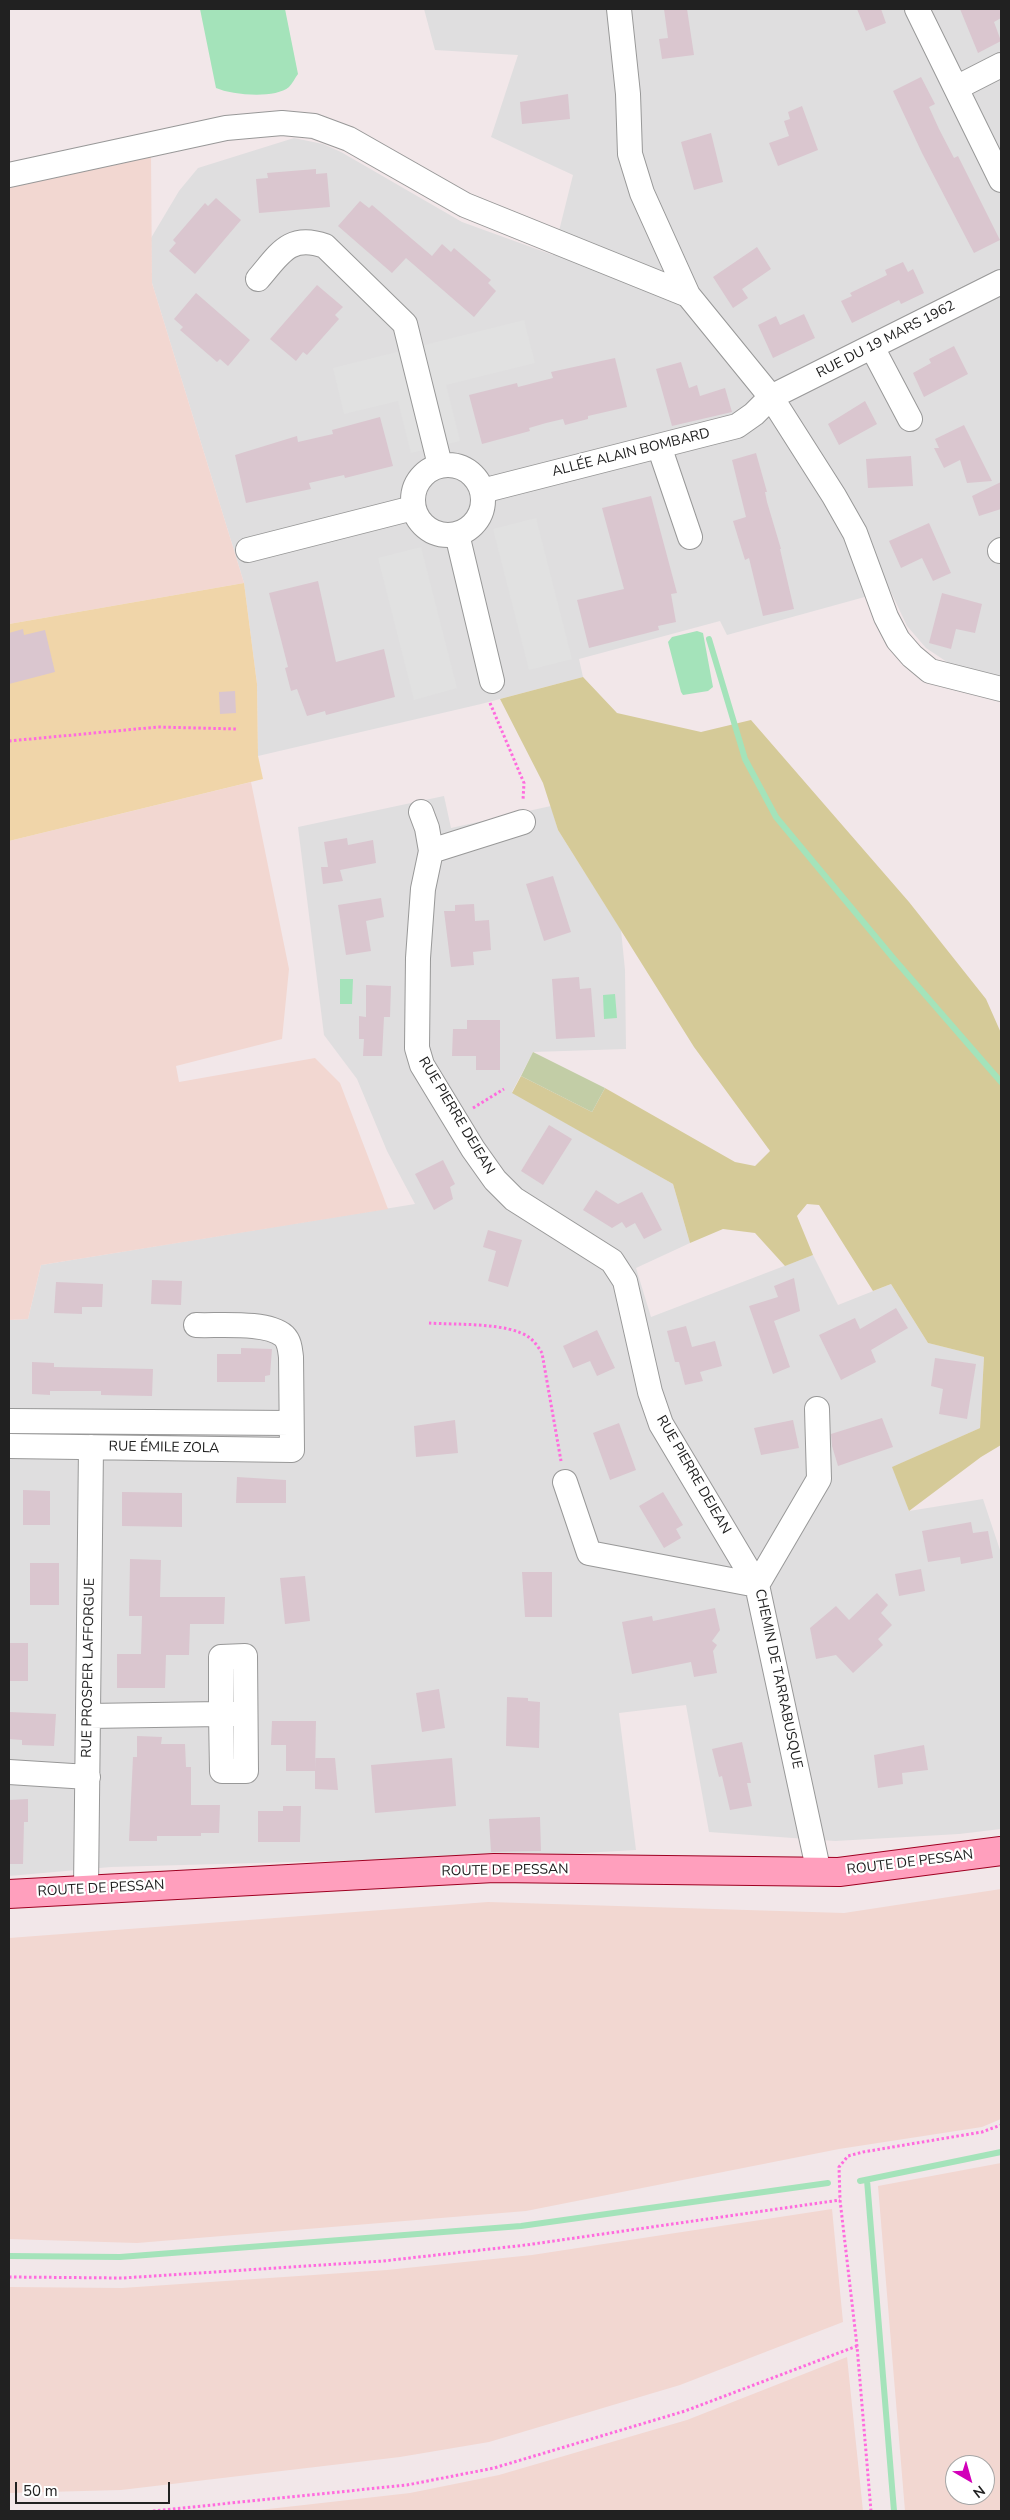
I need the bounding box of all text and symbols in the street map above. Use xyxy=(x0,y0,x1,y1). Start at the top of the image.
street label: RUE DU 19 MARS 1962 xyxy=(814,298,958,382)
street label: ALLÉE ALAIN BOMBARD xyxy=(550,425,712,481)
street label: RUE PIERRE DEJEAN xyxy=(414,1054,498,1178)
street label: RUE PIERRE DEJEAN xyxy=(652,1413,734,1537)
street label: RUE ÉMILE ZOLA xyxy=(109,1439,219,1457)
street label: RUE PROSPER LAFFORGUE xyxy=(79,1578,99,1758)
street label: CHEMIN DE TARRABUSQUE xyxy=(751,1587,805,1771)
street label: ROUTE DE PESSAN xyxy=(846,1847,974,1879)
street label: ROUTE DE PESSAN xyxy=(441,1861,569,1881)
street label: ROUTE DE PESSAN xyxy=(37,1877,165,1901)
north arrow xyxy=(945,2455,995,2505)
scale bar xyxy=(18,2472,172,2504)
text: 50 m xyxy=(23,2481,58,2501)
text: N xyxy=(969,2481,989,2502)

